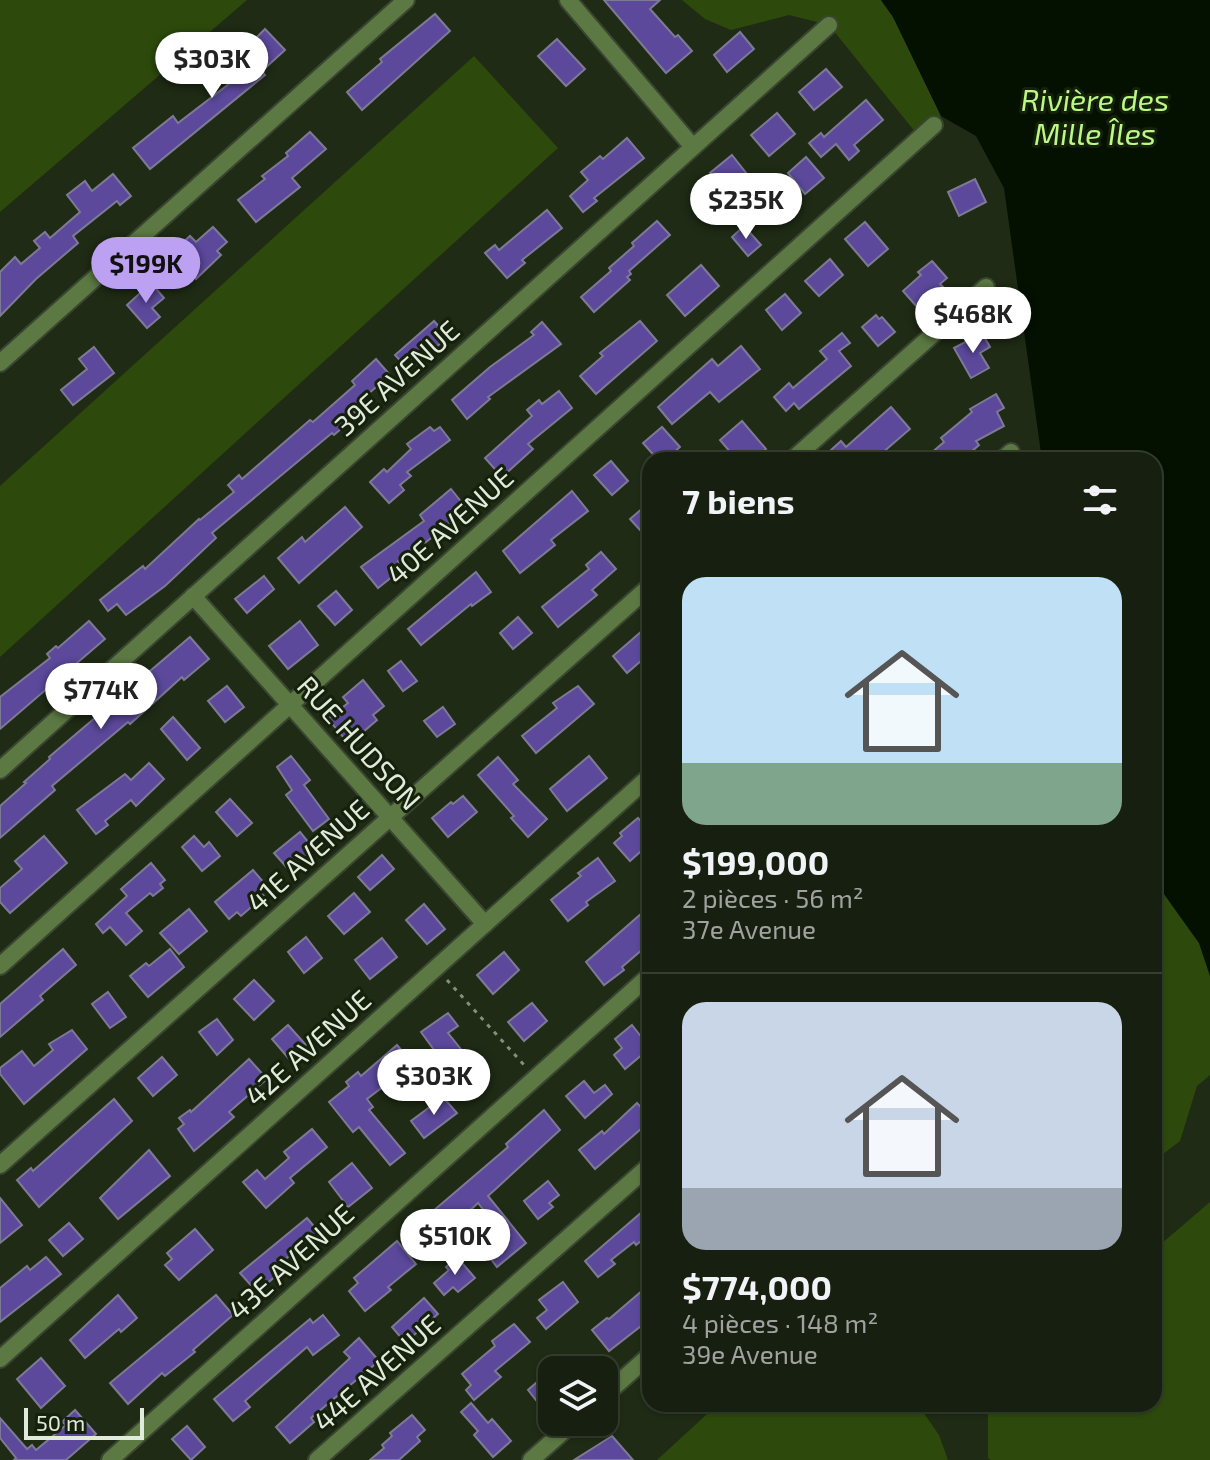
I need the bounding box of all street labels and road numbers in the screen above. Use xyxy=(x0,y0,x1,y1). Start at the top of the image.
street label: 39E AVENUE xyxy=(327,312,466,442)
street label: 40E AVENUE xyxy=(379,460,520,591)
street label: RUE HUDSON xyxy=(291,669,429,816)
street label: 41E AVENUE xyxy=(239,791,376,919)
street label: 42E AVENUE xyxy=(237,982,377,1113)
street label: 43E AVENUE xyxy=(221,1196,360,1327)
street label: 44E AVENUE xyxy=(306,1306,447,1438)

